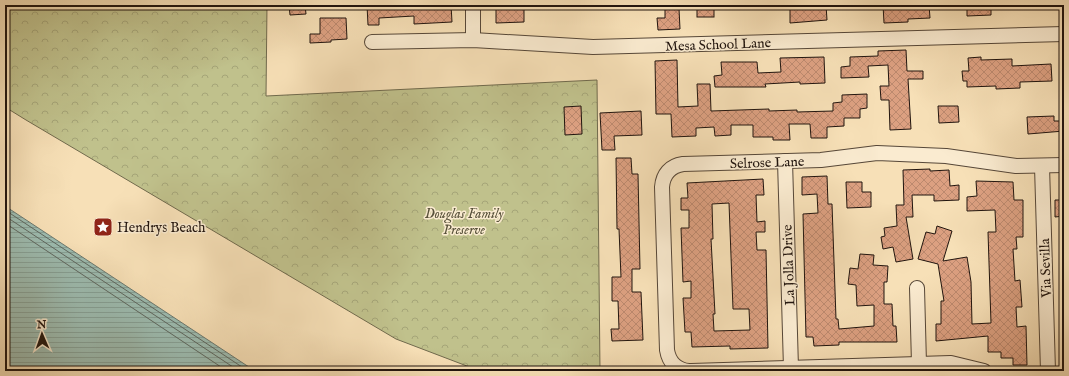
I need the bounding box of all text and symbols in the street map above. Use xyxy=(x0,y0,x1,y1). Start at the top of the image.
street label: Mesa School Lane xyxy=(665,34,772,56)
street label: Selrose Lane xyxy=(730,153,805,173)
park label: Douglas Family Preserve xyxy=(425,205,504,239)
place icon: Hendrys Beach xyxy=(92,216,114,238)
place label: Hendrys Beach xyxy=(117,219,206,237)
street label: La Jolla Drive xyxy=(779,223,799,306)
street label: Via Sevilla xyxy=(1036,237,1056,299)
north arrow xyxy=(22,314,62,354)
text: N xyxy=(36,318,47,332)

